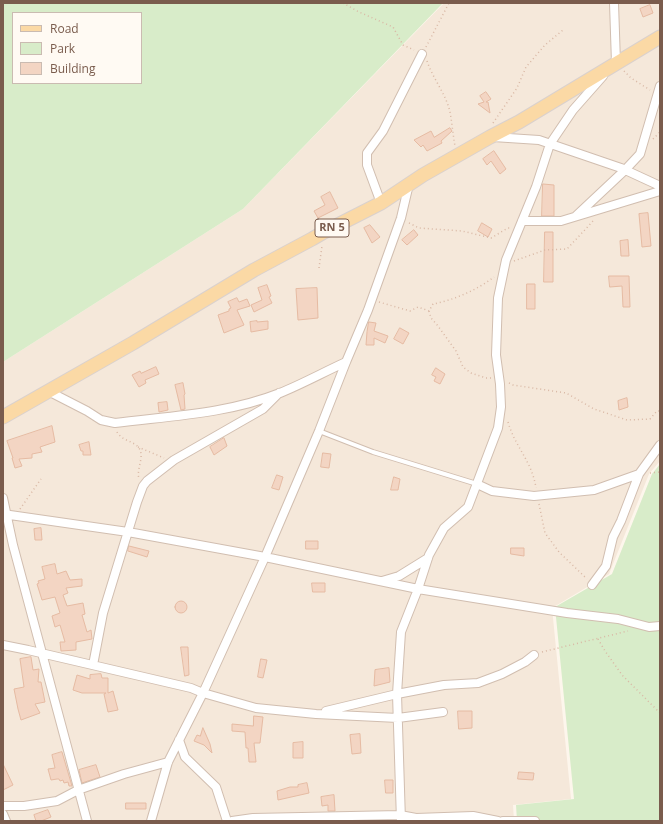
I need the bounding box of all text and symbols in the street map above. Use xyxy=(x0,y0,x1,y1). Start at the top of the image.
legend xyxy=(12,12,142,84)
text: Road xyxy=(50,20,79,37)
text: Park xyxy=(50,40,75,57)
text: Building xyxy=(50,60,95,77)
road number: RN 5 xyxy=(315,219,349,237)

